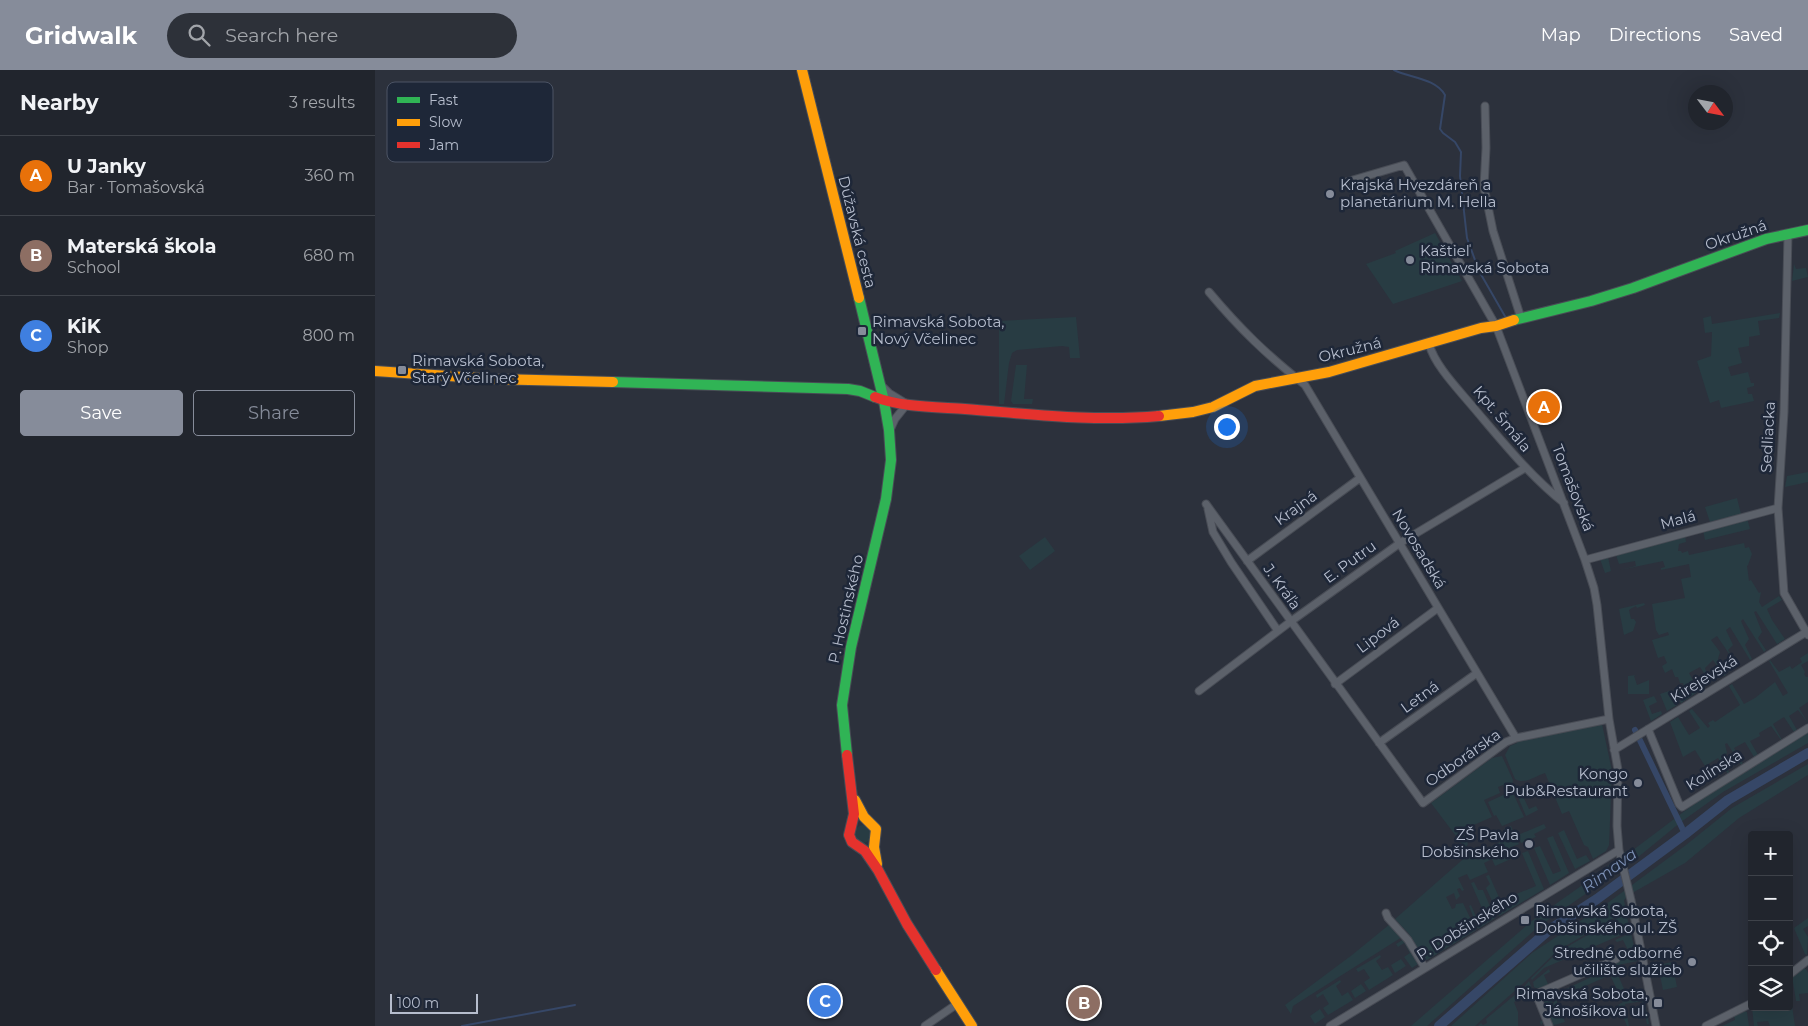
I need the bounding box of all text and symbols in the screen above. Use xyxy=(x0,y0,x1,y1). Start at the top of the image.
search box xyxy=(167,13,517,58)
text: Gridwalk xyxy=(25,21,137,50)
icon: search xyxy=(185,21,213,49)
text: Search here xyxy=(225,24,338,47)
text: Map xyxy=(1541,24,1581,46)
text: Directions xyxy=(1609,24,1701,46)
text: Saved xyxy=(1729,24,1783,46)
legend xyxy=(387,82,553,162)
north arrow xyxy=(1688,85,1733,130)
text: Nearby xyxy=(20,90,99,115)
text: Fast xyxy=(429,91,459,109)
text: 3 results xyxy=(289,93,355,112)
text: Slow xyxy=(429,113,463,131)
text: Jam xyxy=(428,136,459,154)
text: U Janky xyxy=(67,155,146,178)
text: A xyxy=(30,166,42,185)
text: 360 m xyxy=(304,166,355,185)
street label: Dúžavská cesta xyxy=(834,174,881,290)
place label: Krajská Hvezdáreň a planetárium M. Hella xyxy=(1340,175,1496,211)
text: Bar · Tomašovská xyxy=(67,178,205,197)
marker: Krajská Hvezdáreň a planetárium M. Hella xyxy=(1324,188,1336,200)
street label: Okružná xyxy=(1702,215,1769,254)
text: Materská škola xyxy=(67,235,216,258)
place label: Kaštieľ Rimavská Sobota xyxy=(1420,241,1549,277)
text: B xyxy=(30,246,42,265)
text: 680 m xyxy=(303,246,355,265)
marker: Kaštieľ Rimavská Sobota xyxy=(1404,254,1416,266)
text: School xyxy=(67,258,121,277)
place label: Rimavská Sobota, Nový Včelinec xyxy=(872,312,1004,348)
text: KiK xyxy=(67,315,101,338)
marker: Rimavská Sobota, Nový Včelinec xyxy=(856,325,868,337)
text: C xyxy=(30,326,42,345)
text: 800 m xyxy=(302,326,355,345)
street label: Okružná xyxy=(1316,333,1383,366)
text: Shop xyxy=(67,338,109,357)
place label: Rimavská Sobota, Starý Včelinec xyxy=(412,351,544,387)
marker: Rimavská Sobota, Starý Včelinec xyxy=(396,364,408,376)
street label: Kpt. Šmála xyxy=(1469,382,1536,456)
pin: A xyxy=(1528,388,1560,426)
button: Save xyxy=(20,390,183,436)
button: Share xyxy=(193,390,355,436)
street label: Sedliacka xyxy=(1756,401,1779,473)
your location xyxy=(1214,414,1240,440)
street label: Tomašovská xyxy=(1548,442,1599,534)
street label: Krajná xyxy=(1271,486,1321,529)
street label: Novosadská xyxy=(1388,505,1451,592)
street label: Malá xyxy=(1658,506,1698,533)
street label: E. Putru xyxy=(1320,536,1380,587)
street label: P. Hostinského xyxy=(824,553,867,665)
street label: J. Kráľa xyxy=(1259,559,1305,613)
street label: Lipová xyxy=(1352,612,1403,657)
street label: Kirejevská xyxy=(1667,651,1741,707)
street label: Letná xyxy=(1397,676,1443,717)
street label: Odborárska xyxy=(1421,725,1504,790)
street label: Kolínska xyxy=(1682,745,1745,794)
place label: Kongo Pub&Restaurant xyxy=(1505,764,1628,800)
marker: Kongo Pub&Restaurant xyxy=(1632,777,1644,789)
place label: ZŠ Pavla Dobšinského xyxy=(1421,825,1519,861)
map controls xyxy=(1748,831,1793,1011)
button: + xyxy=(1748,831,1793,876)
marker: ZŠ Pavla Dobšinského xyxy=(1523,838,1535,850)
water label: Rimava xyxy=(1578,844,1640,897)
button: − xyxy=(1748,876,1793,921)
street label: P. Dobšinského xyxy=(1413,887,1521,964)
place label: Rimavská Sobota, Dobšinského ul. ZŠ xyxy=(1535,901,1677,937)
marker: Rimavská Sobota, Dobšinského ul. ZŠ xyxy=(1519,914,1531,926)
button: locate xyxy=(1748,921,1793,966)
place label: Stredné odborné učilište služieb xyxy=(1554,943,1682,979)
marker: Stredné odborné učilište služieb xyxy=(1686,956,1698,968)
button: layers xyxy=(1748,966,1793,1011)
pin: C xyxy=(809,982,841,1020)
pin: B xyxy=(1068,984,1100,1022)
place label: Rimavská Sobota, Jánošíkova ul. xyxy=(1516,984,1648,1020)
scale bar xyxy=(390,991,477,1014)
text: 100 m xyxy=(397,994,439,1012)
marker: Rimavská Sobota, Jánošíkova ul. xyxy=(1652,997,1664,1009)

